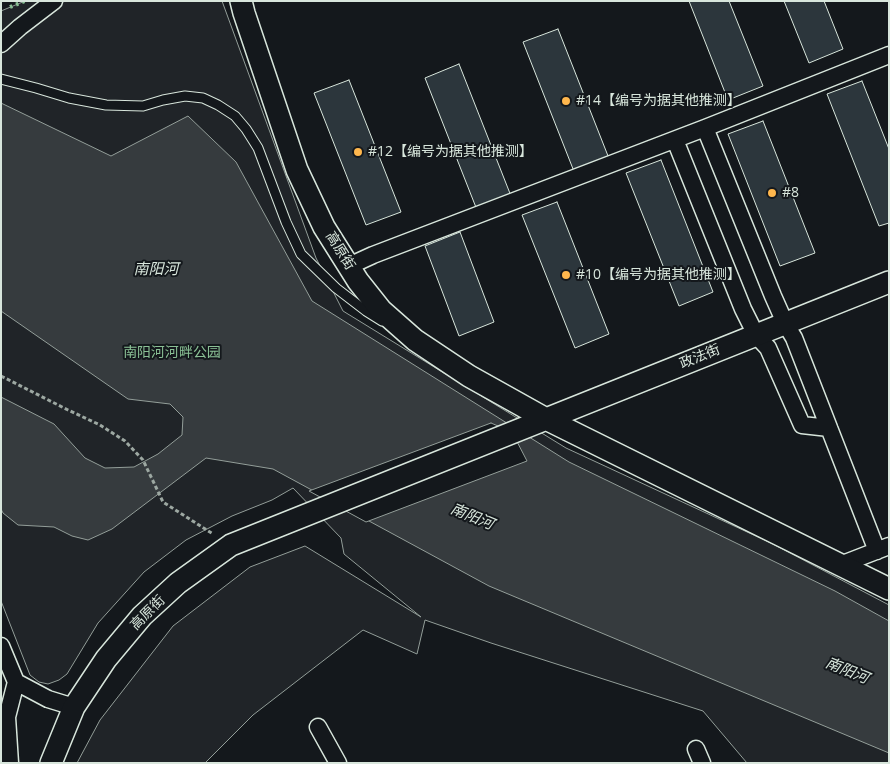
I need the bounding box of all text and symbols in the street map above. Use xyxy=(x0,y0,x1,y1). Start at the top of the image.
place label: #14【编号为据其他推测】 xyxy=(576,93,741,109)
marker: #14【编号为据其他推测】 xyxy=(560,95,572,107)
place label: #12【编号为据其他推测】 xyxy=(368,144,533,160)
marker: #12【编号为据其他推测】 xyxy=(352,146,364,158)
place label: #8 xyxy=(782,185,799,201)
marker: #8 xyxy=(766,187,778,199)
street label: 高原街 xyxy=(322,229,358,273)
water label: 南阳河 xyxy=(134,261,178,279)
place label: #10【编号为据其他推测】 xyxy=(576,267,741,283)
marker: #10【编号为据其他推测】 xyxy=(560,269,572,281)
street label: 政法街 xyxy=(677,341,723,373)
park label: 南阳河河畔公园 xyxy=(123,345,221,361)
water label: 南阳河 xyxy=(448,500,496,534)
street label: 高原街 xyxy=(127,592,169,634)
water label: 南阳河 xyxy=(823,654,871,688)

